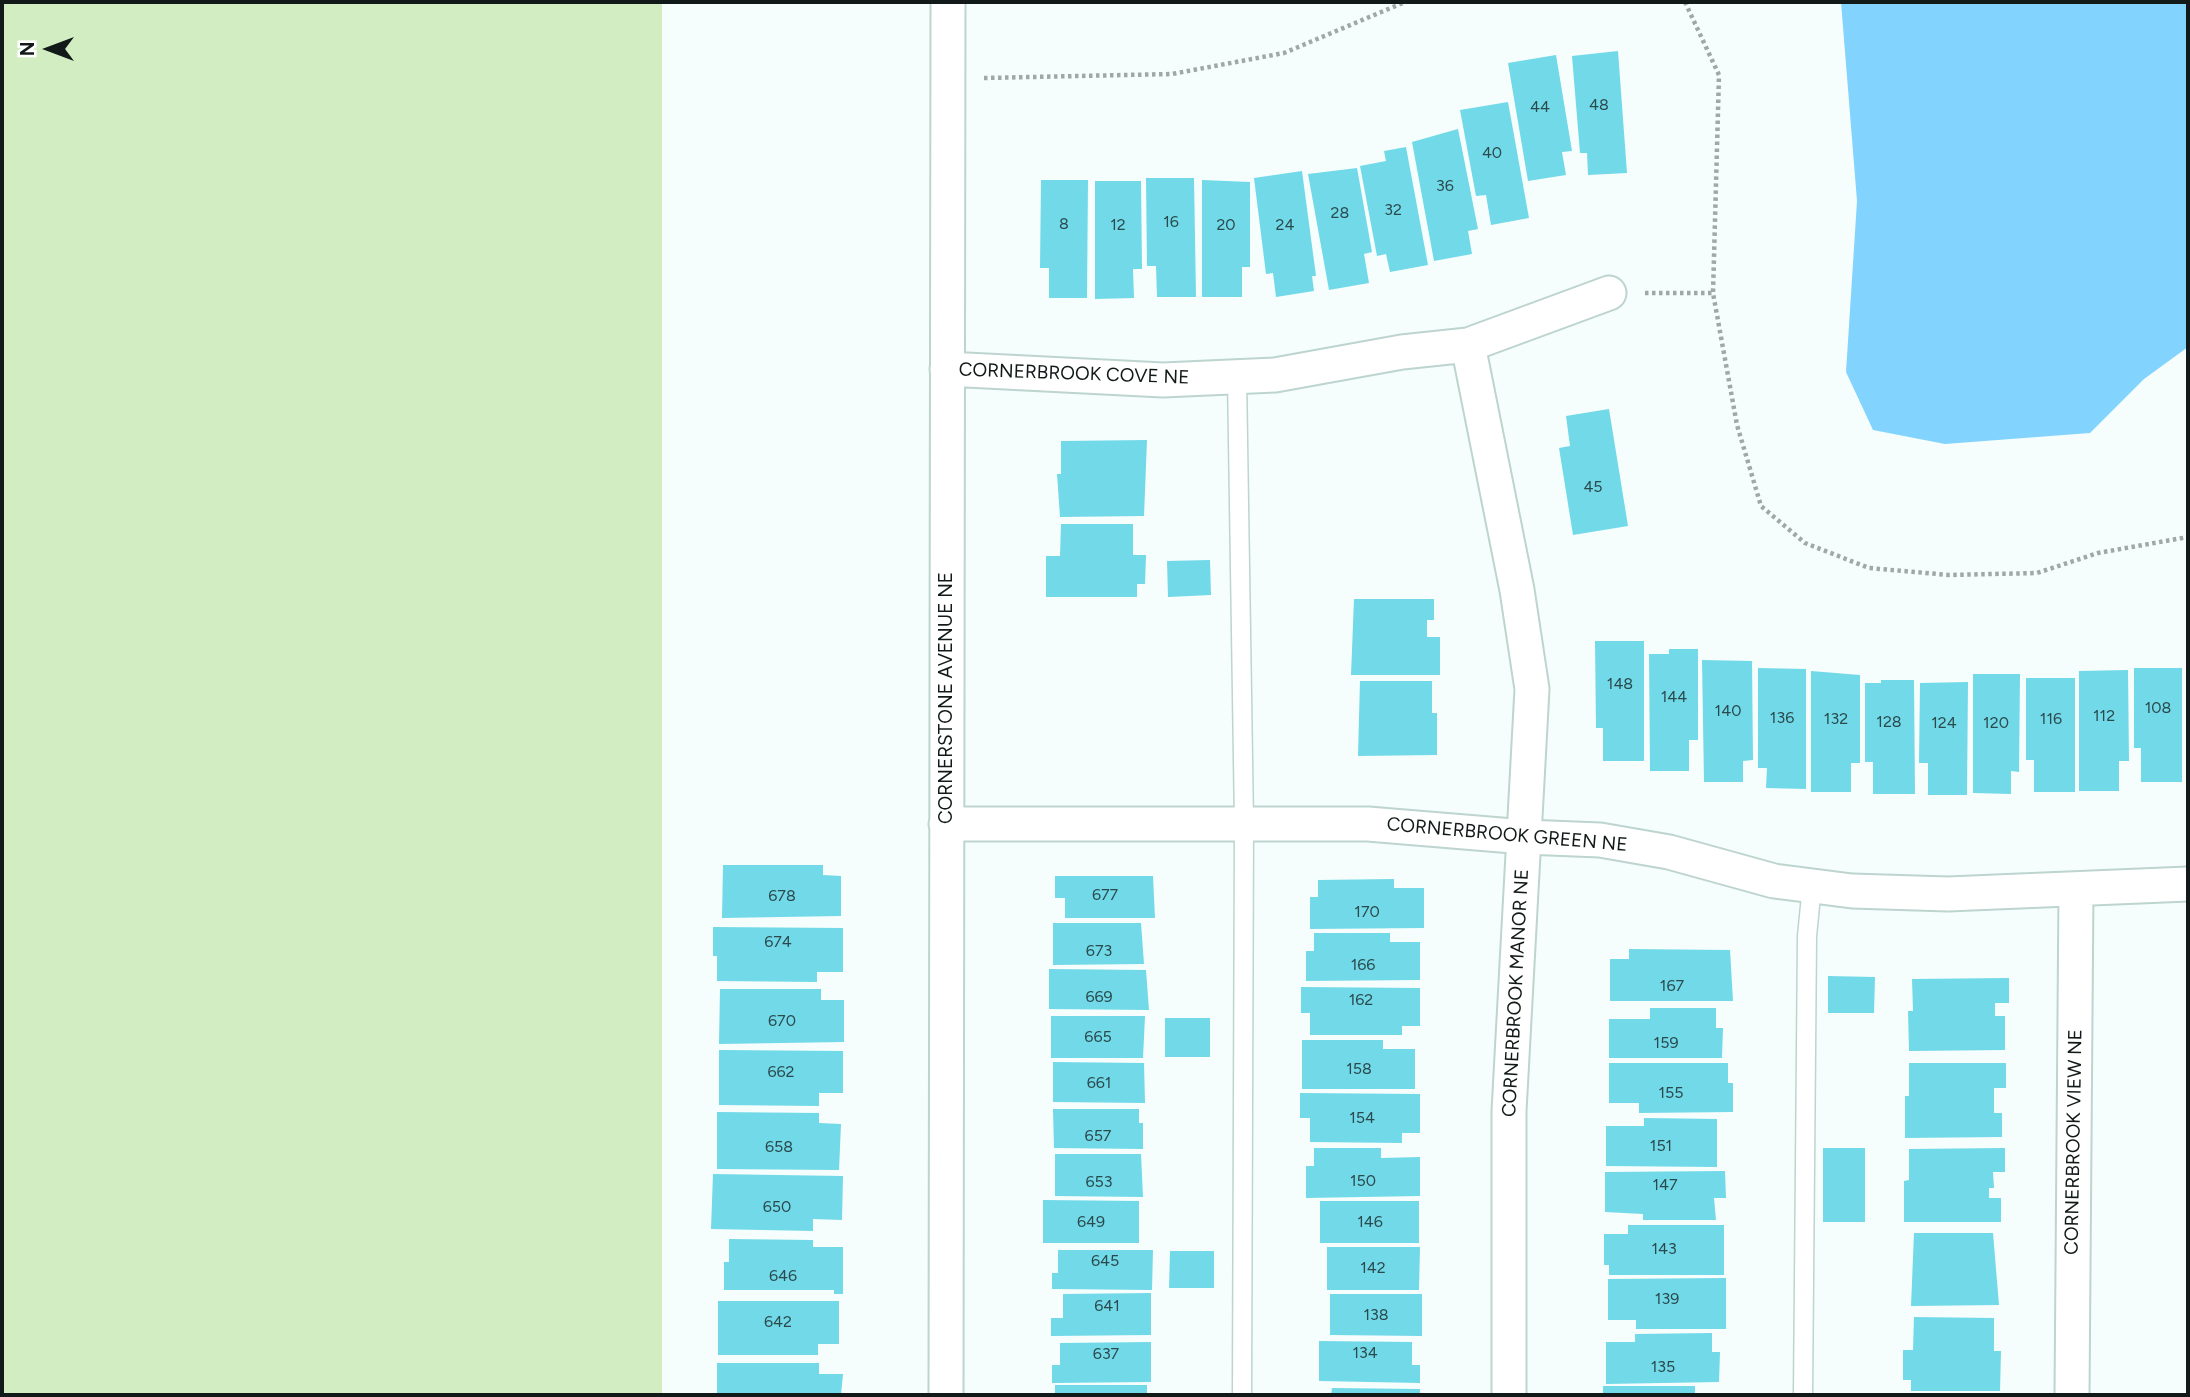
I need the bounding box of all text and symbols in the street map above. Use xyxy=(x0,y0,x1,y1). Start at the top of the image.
north arrow xyxy=(14,14,84,84)
text: N xyxy=(16,42,39,56)
house number: 48 xyxy=(1589,95,1609,115)
house number: 44 xyxy=(1530,97,1550,117)
house number: 40 xyxy=(1482,143,1502,163)
house number: 36 xyxy=(1436,176,1454,196)
house number: 32 xyxy=(1384,200,1402,220)
house number: 28 xyxy=(1331,203,1349,223)
house number: 16 xyxy=(1163,212,1179,232)
house number: 8 xyxy=(1059,214,1069,234)
house number: 12 xyxy=(1110,215,1126,235)
house number: 20 xyxy=(1216,215,1236,235)
house number: 24 xyxy=(1276,215,1294,235)
street label: CORNERBROOK COVE NE xyxy=(958,359,1190,389)
house number: 45 xyxy=(1583,477,1603,497)
street label: CORNERSTONE AVENUE NE xyxy=(935,572,957,824)
house number: 148 xyxy=(1607,674,1633,694)
house number: 144 xyxy=(1661,687,1687,707)
house number: 108 xyxy=(2145,698,2171,718)
house number: 140 xyxy=(1715,701,1741,721)
house number: 112 xyxy=(2093,706,2115,726)
house number: 136 xyxy=(1770,708,1794,728)
house number: 132 xyxy=(1824,709,1848,729)
house number: 116 xyxy=(2040,709,2062,729)
house number: 128 xyxy=(1876,712,1902,732)
house number: 124 xyxy=(1931,713,1957,733)
house number: 120 xyxy=(1983,713,2009,733)
street label: CORNERBROOK GREEN NE xyxy=(1386,813,1628,857)
street label: CORNERBROOK MANOR NE xyxy=(1498,868,1534,1118)
house number: 677 xyxy=(1092,885,1118,905)
house number: 678 xyxy=(768,886,796,906)
house number: 170 xyxy=(1354,902,1380,922)
house number: 674 xyxy=(764,932,792,952)
house number: 673 xyxy=(1086,941,1112,961)
house number: 166 xyxy=(1351,955,1375,975)
house number: 167 xyxy=(1660,976,1684,996)
house number: 669 xyxy=(1085,987,1113,1007)
house number: 162 xyxy=(1349,990,1373,1010)
house number: 670 xyxy=(768,1011,796,1031)
house number: 665 xyxy=(1084,1027,1112,1047)
street label: CORNERBROOK VIEW NE xyxy=(2061,1029,2087,1255)
house number: 159 xyxy=(1654,1033,1678,1053)
house number: 158 xyxy=(1346,1059,1372,1079)
house number: 662 xyxy=(767,1062,795,1082)
house number: 661 xyxy=(1087,1073,1111,1093)
house number: 155 xyxy=(1658,1083,1684,1103)
house number: 154 xyxy=(1349,1108,1375,1128)
house number: 657 xyxy=(1085,1126,1111,1146)
house number: 151 xyxy=(1650,1136,1672,1156)
house number: 658 xyxy=(765,1137,793,1157)
house number: 150 xyxy=(1350,1171,1376,1191)
house number: 653 xyxy=(1086,1172,1112,1192)
house number: 147 xyxy=(1652,1175,1678,1195)
house number: 650 xyxy=(763,1197,791,1217)
house number: 649 xyxy=(1077,1212,1105,1232)
house number: 146 xyxy=(1357,1212,1383,1232)
house number: 143 xyxy=(1651,1239,1677,1259)
house number: 645 xyxy=(1091,1251,1119,1271)
house number: 142 xyxy=(1360,1258,1386,1278)
house number: 646 xyxy=(769,1266,797,1286)
house number: 139 xyxy=(1655,1289,1679,1309)
house number: 641 xyxy=(1094,1296,1120,1316)
house number: 138 xyxy=(1363,1305,1389,1325)
house number: 642 xyxy=(764,1312,792,1332)
house number: 134 xyxy=(1352,1343,1378,1363)
house number: 637 xyxy=(1093,1344,1119,1364)
house number: 135 xyxy=(1651,1357,1675,1377)

